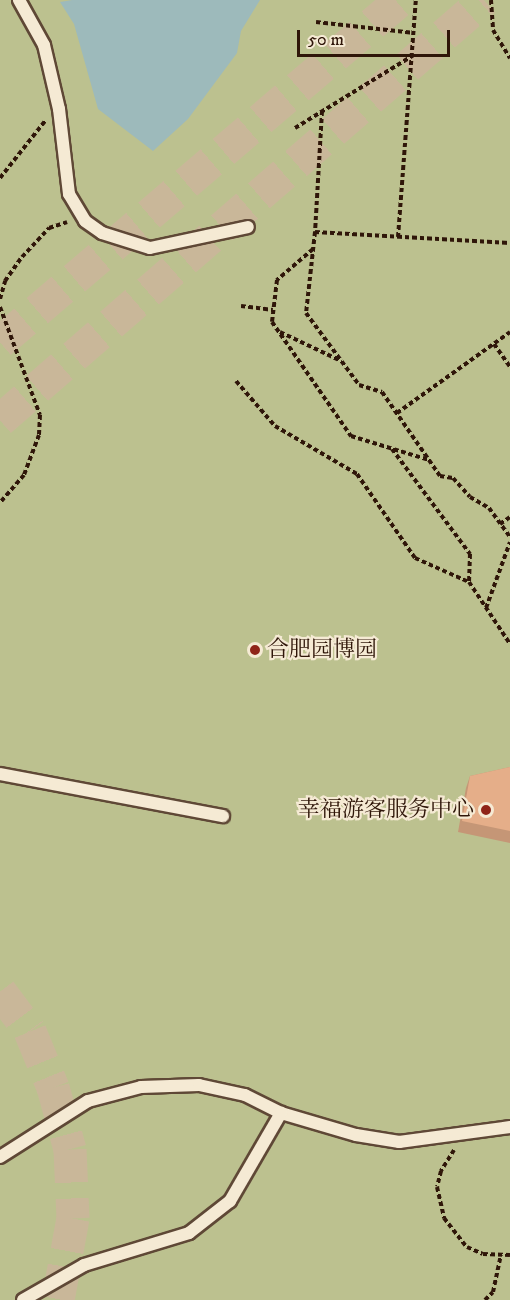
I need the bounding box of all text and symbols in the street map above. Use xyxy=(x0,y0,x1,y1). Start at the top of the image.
scale bar xyxy=(300,18,453,56)
text: 50 m xyxy=(308,29,344,51)
place label: 合肥园博园 xyxy=(267,637,377,663)
marker: 合肥园博园 xyxy=(248,643,262,657)
place label: 幸福游客服务中心 xyxy=(298,797,474,823)
marker: 幸福游客服务中心 xyxy=(479,803,493,817)

